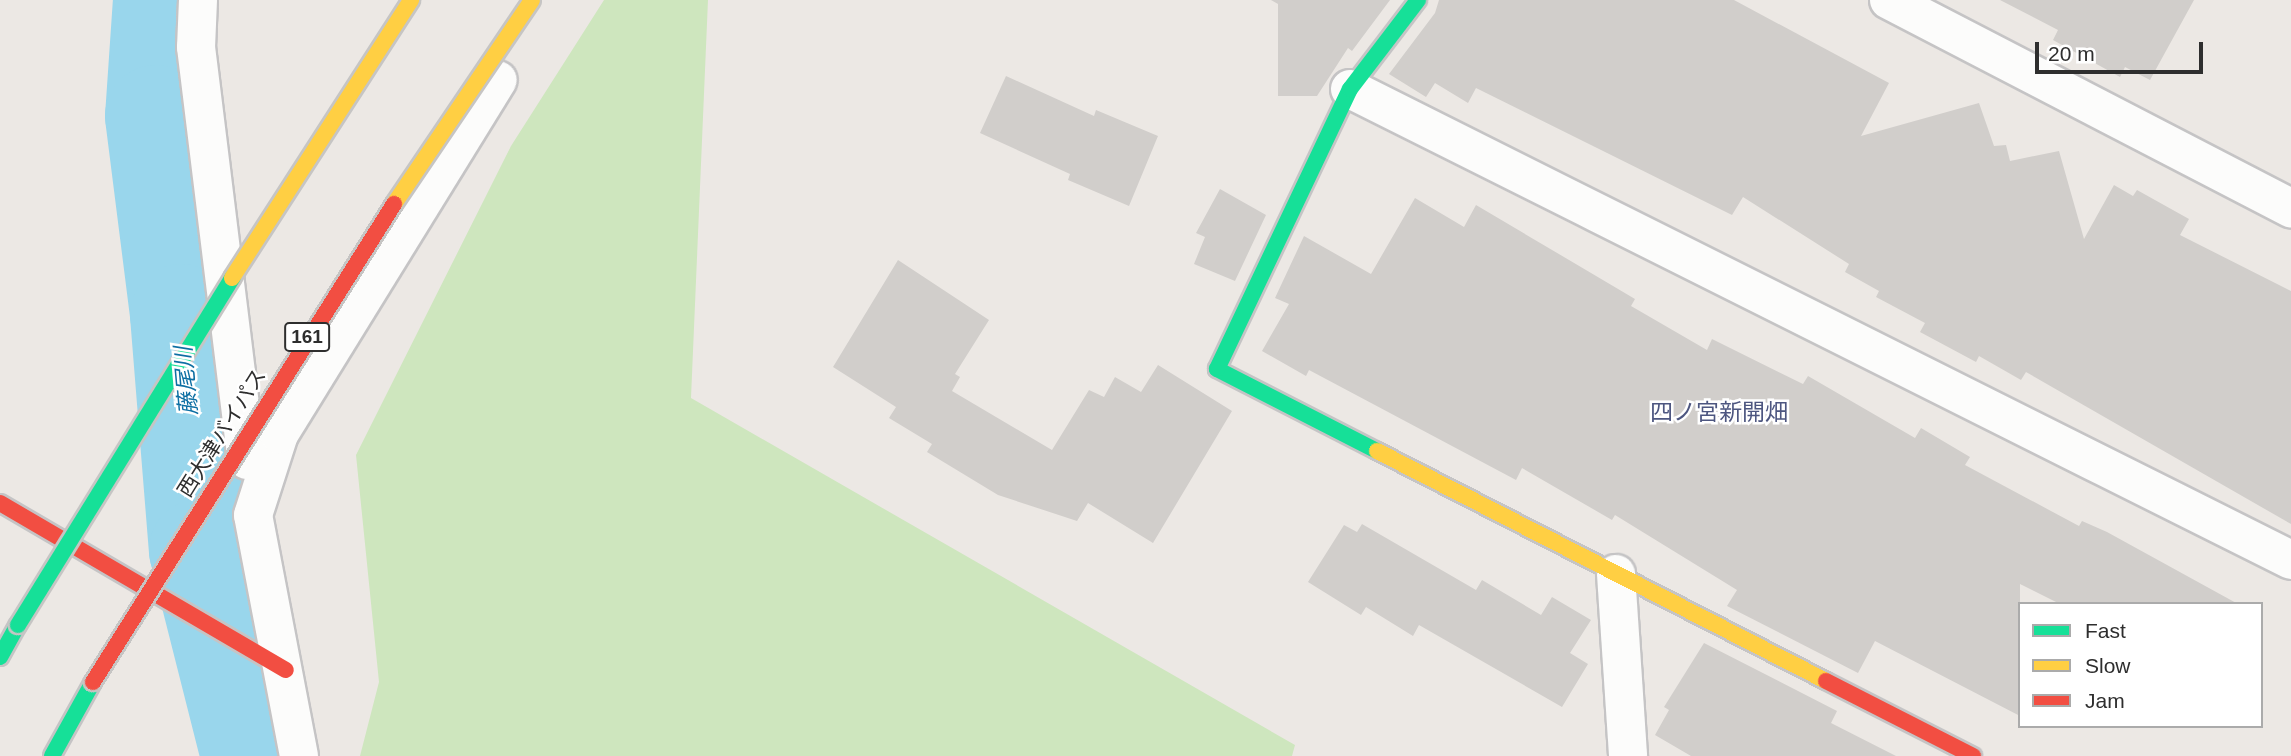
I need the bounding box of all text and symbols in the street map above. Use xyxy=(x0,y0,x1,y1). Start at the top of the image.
scale bar xyxy=(2039,28,2207,72)
text: 20 m xyxy=(2048,42,2095,65)
road number: 161 xyxy=(282,322,332,352)
water label: 藤尾川 xyxy=(169,345,203,417)
street label: 西大津バイパス xyxy=(172,364,272,502)
district label: 四ノ宮新開畑 xyxy=(1650,398,1788,426)
legend xyxy=(2018,602,2263,728)
text: Fast xyxy=(2085,619,2126,642)
text: Slow xyxy=(2085,654,2131,677)
text: Jam xyxy=(2085,689,2125,712)

